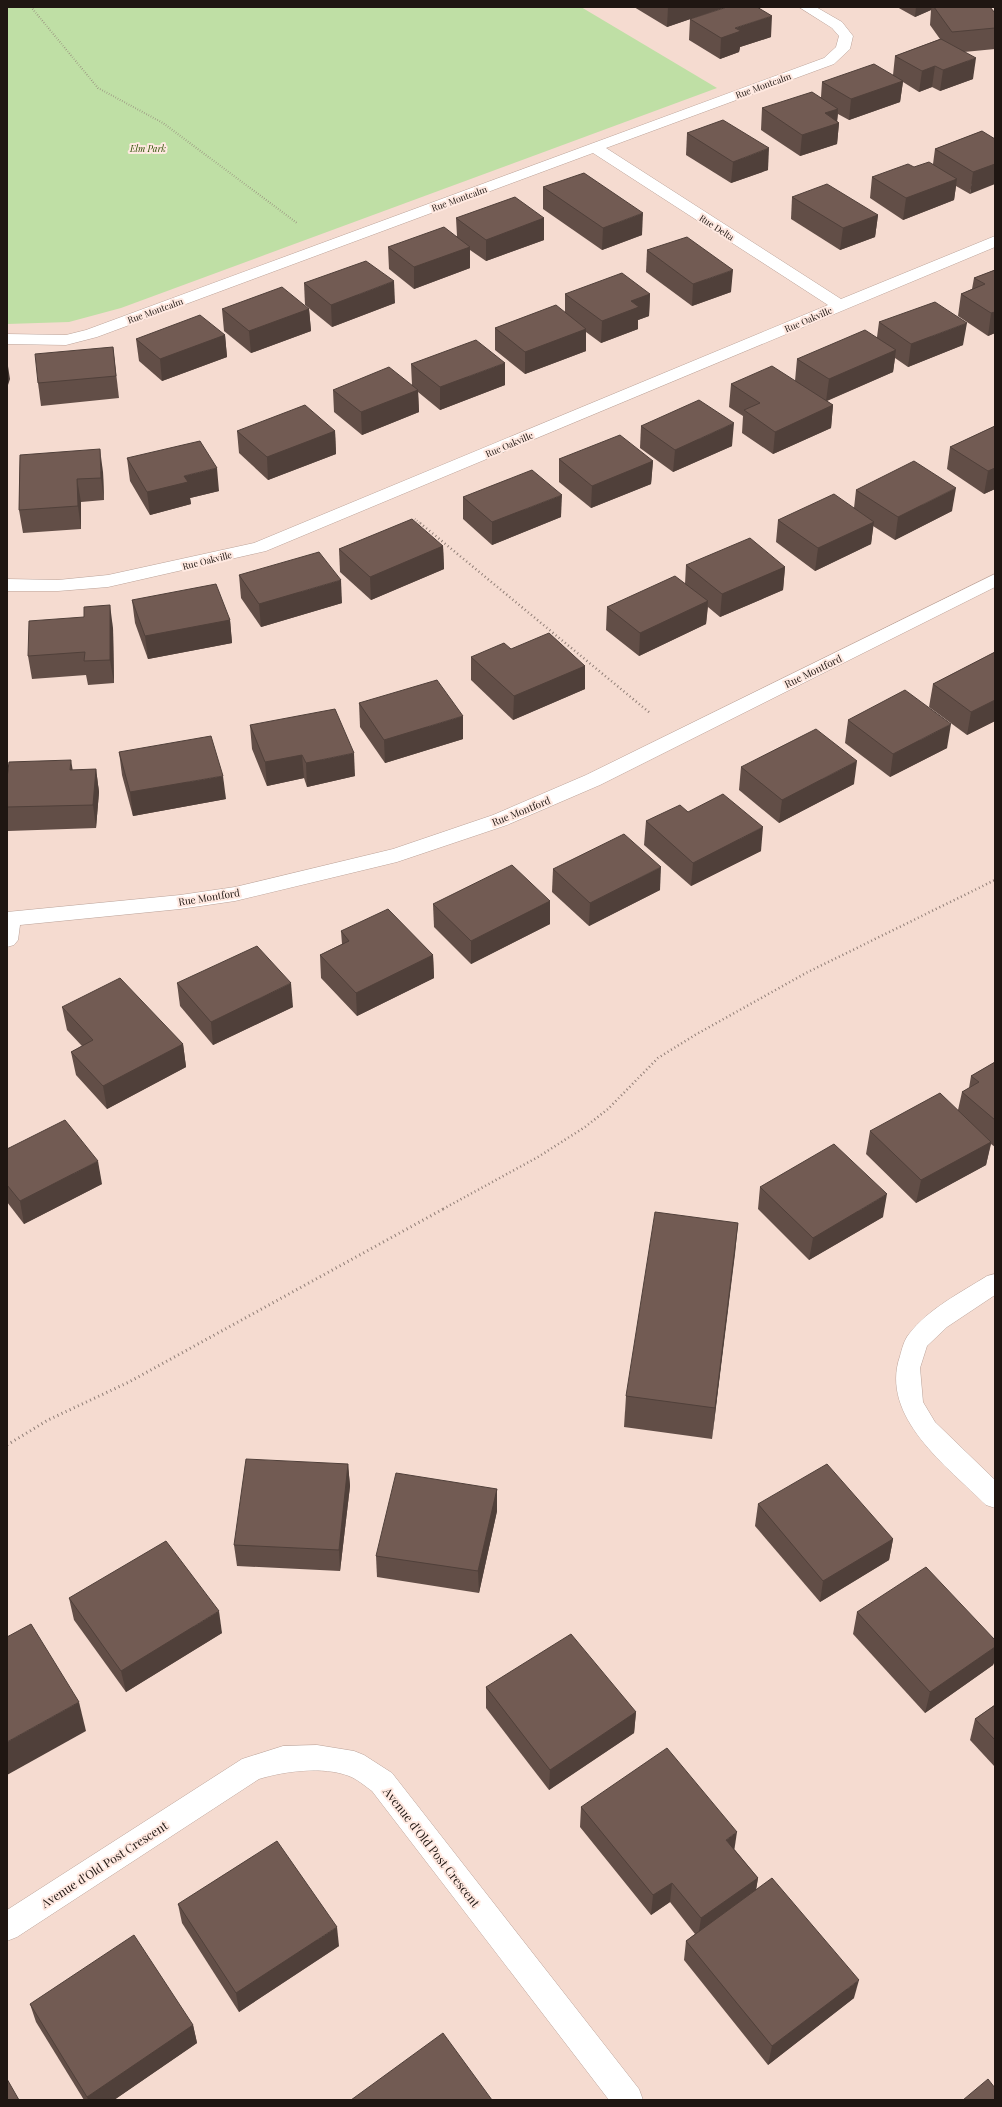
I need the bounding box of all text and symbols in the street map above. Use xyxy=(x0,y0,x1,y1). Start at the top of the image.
street label: Rue Montcalm xyxy=(733,69,793,101)
park label: Elm Park xyxy=(129,142,166,154)
street label: Rue Montcalm xyxy=(429,182,489,214)
street label: Rue Delta xyxy=(697,211,737,243)
street label: Rue Montcalm xyxy=(125,294,185,326)
street label: Rue Oakville xyxy=(782,303,834,334)
street label: Rue Oakville xyxy=(483,428,535,459)
street label: Rue Oakville xyxy=(181,548,233,572)
street label: Rue Montford xyxy=(782,651,844,691)
street label: Rue Montford xyxy=(490,793,553,829)
street label: Rue Montford xyxy=(177,885,241,909)
street label: Avenue d'Old Post Crescent xyxy=(380,1783,484,1911)
street label: Avenue d'Old Post Crescent xyxy=(37,1817,171,1912)

